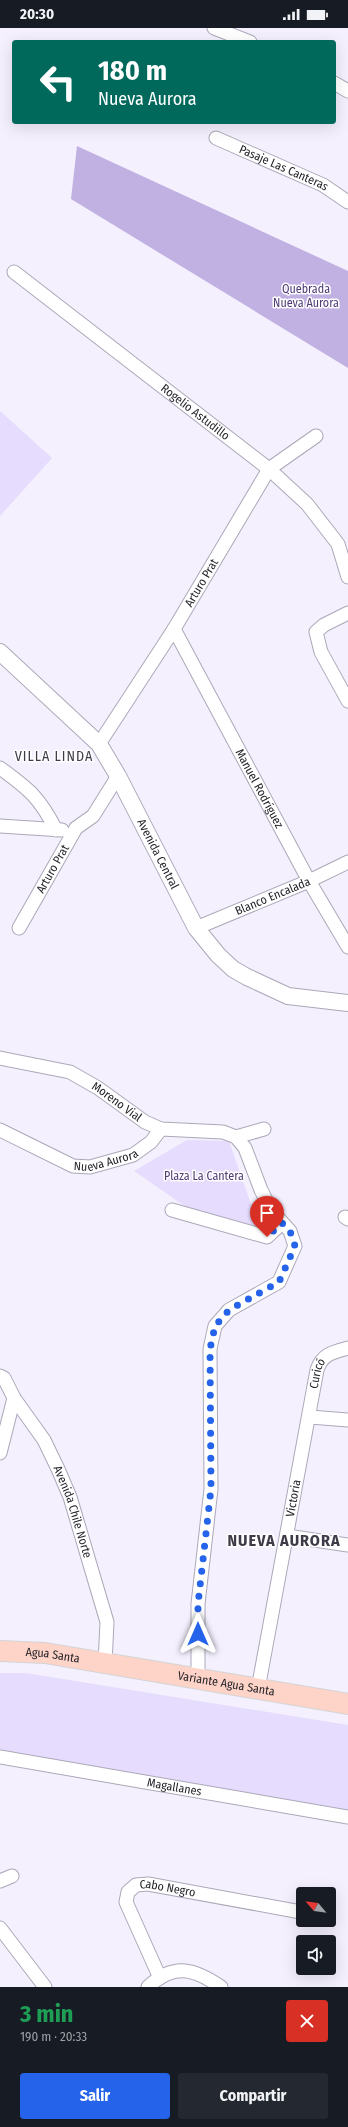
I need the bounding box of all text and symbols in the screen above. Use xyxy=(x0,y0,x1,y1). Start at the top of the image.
text: 20:30 xyxy=(20,5,54,23)
text: 180 m xyxy=(98,54,167,87)
icon: left xyxy=(32,56,84,108)
text: Nueva Aurora xyxy=(98,88,197,110)
street label: Pasaje Las Canteras xyxy=(237,142,331,194)
park label: Quebrada Nueva Aurora xyxy=(273,282,339,310)
street label: Rogelio Astudillo xyxy=(158,381,232,443)
street label: Arturo Prat xyxy=(182,556,221,609)
street label: Manuel Rodríguez xyxy=(233,747,286,831)
district label: VILLA LINDA xyxy=(15,748,93,765)
street label: Avenida Central xyxy=(134,817,182,891)
street label: Arturo Prat xyxy=(33,842,72,896)
street label: Blanco Encalada xyxy=(233,874,312,918)
street label: Moreno Vial xyxy=(90,1079,145,1124)
street label: Nueva Aurora xyxy=(73,1146,141,1174)
park label: Plaza La Cantera xyxy=(164,1169,244,1183)
pin xyxy=(250,1196,284,1237)
icon: arrive xyxy=(256,1202,278,1224)
street label: Curicó xyxy=(307,1355,328,1390)
street label: Avenida Chile Norte xyxy=(50,1463,95,1560)
street label: Victoria xyxy=(283,1478,304,1518)
district label: NUEVA AURORA xyxy=(227,1531,341,1550)
position arrow xyxy=(177,1613,219,1655)
street label: Agua Santa xyxy=(25,1645,81,1666)
street label: Variante Agua Santa xyxy=(177,1668,276,1699)
street label: Magallanes xyxy=(146,1775,203,1799)
street label: Cabo Negro xyxy=(139,1877,197,1900)
north arrow xyxy=(296,1887,336,1927)
map controls xyxy=(296,1887,336,1975)
button: sound xyxy=(296,1935,336,1975)
text: 3 min xyxy=(20,2000,73,2028)
button: close xyxy=(286,2000,328,2042)
text: 190 m · 20:33 xyxy=(20,2029,87,2044)
button: Salir xyxy=(20,2073,170,2119)
button: Compartir xyxy=(178,2073,328,2119)

